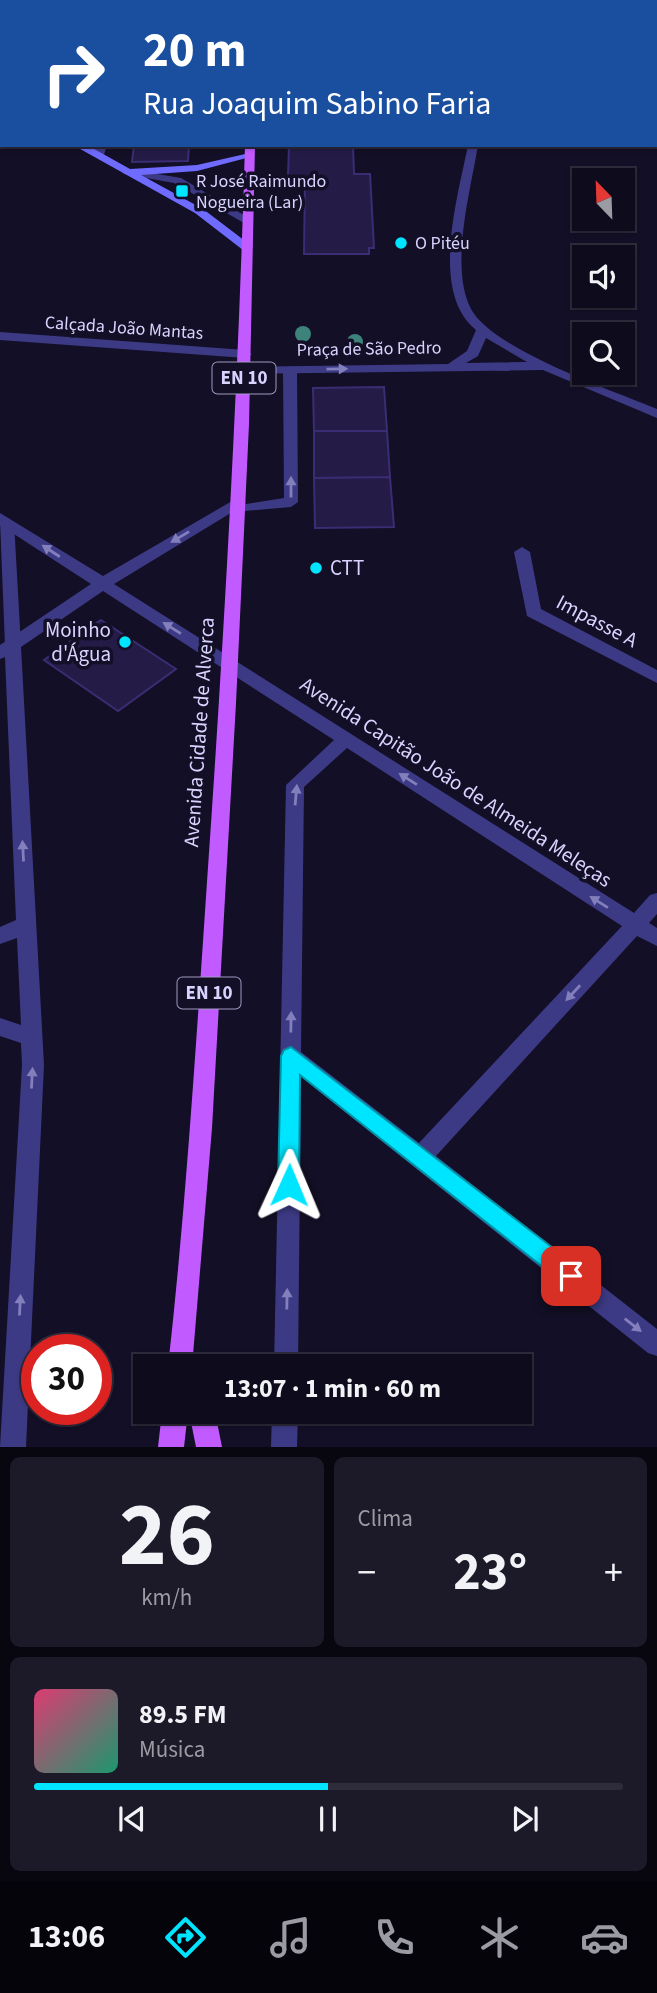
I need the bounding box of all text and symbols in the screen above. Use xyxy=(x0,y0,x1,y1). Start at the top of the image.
text: 20 m xyxy=(143,16,247,86)
icon: right xyxy=(28,28,119,119)
text: Rua Joaquim Sabino Faria xyxy=(143,81,491,127)
north arrow xyxy=(572,168,635,231)
map controls xyxy=(572,168,635,385)
place label: R José Raimundo Nogueira (Lar) xyxy=(196,169,326,215)
marker: R José Raimundo Nogueira (Lar) xyxy=(174,183,190,199)
place label: O Pitéu xyxy=(415,231,470,256)
marker: O Pitéu xyxy=(393,235,409,251)
button: sound xyxy=(572,245,635,308)
street label: Calçada João Mantas xyxy=(44,310,204,346)
button: search xyxy=(572,322,635,385)
street label: Praça de São Pedro xyxy=(296,335,442,363)
road number: EN 10 xyxy=(212,362,276,394)
one-way arrow xyxy=(326,363,348,375)
one-way arrow xyxy=(285,475,297,497)
one-way arrow xyxy=(171,530,190,543)
one-way arrow xyxy=(41,544,61,557)
place label: CTT xyxy=(330,553,364,583)
marker: CTT xyxy=(308,560,324,576)
street label: Impasse A xyxy=(551,587,644,655)
place label: Moinho d'Água xyxy=(45,615,111,669)
street label: Avenida Cidade de Alverca xyxy=(176,616,222,848)
one-way arrow xyxy=(163,621,182,634)
marker: Moinho d'Água xyxy=(117,634,133,650)
street label: Avenida Capitão João de Almeida Meleças xyxy=(294,670,618,895)
one-way arrow xyxy=(398,773,417,786)
one-way arrow xyxy=(291,784,302,806)
one-way arrow xyxy=(17,840,28,862)
one-way arrow xyxy=(590,895,609,908)
road number: EN 10 xyxy=(178,978,241,1009)
one-way arrow xyxy=(565,984,581,1001)
one-way arrow xyxy=(285,1011,297,1033)
one-way arrow xyxy=(27,1067,38,1089)
position arrow xyxy=(252,1148,326,1222)
pin xyxy=(541,1246,601,1306)
icon: arrive xyxy=(552,1257,590,1295)
one-way arrow xyxy=(281,1287,293,1309)
one-way arrow xyxy=(15,1294,26,1316)
one-way arrow xyxy=(624,1318,642,1333)
speed limit sign: 30 xyxy=(21,1334,112,1425)
text: 13:07 · 1 min · 60 m xyxy=(224,1370,441,1407)
text: 26 xyxy=(119,1471,215,1600)
text: Clima xyxy=(358,1502,413,1535)
text: 23° xyxy=(453,1536,527,1610)
text: − xyxy=(358,1546,376,1600)
text: + xyxy=(604,1546,623,1600)
text: km/h xyxy=(141,1581,192,1614)
text: 89.5 FM xyxy=(139,1696,227,1733)
text: Música xyxy=(139,1733,205,1766)
icon: previous xyxy=(113,1800,151,1838)
icon: pause xyxy=(309,1800,347,1838)
icon: next xyxy=(506,1800,544,1838)
icon: directions xyxy=(161,1913,210,1962)
icon: music xyxy=(266,1913,315,1962)
icon: phone xyxy=(370,1913,419,1962)
icon: climate xyxy=(475,1913,524,1962)
icon: car xyxy=(580,1913,629,1962)
text: 13:06 xyxy=(28,1914,105,1960)

